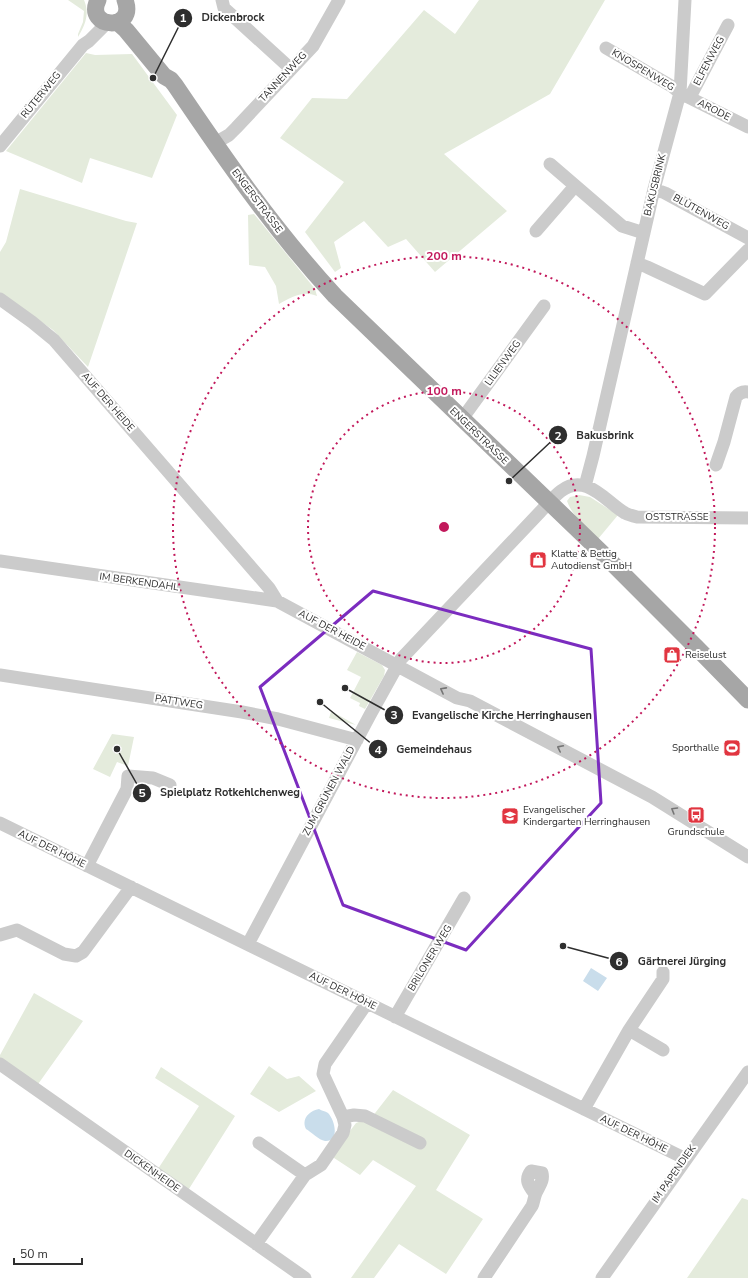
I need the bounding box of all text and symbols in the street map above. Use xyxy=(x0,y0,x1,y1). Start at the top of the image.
callout: Dickenbrock xyxy=(173,6,272,29)
text: 1 xyxy=(179,10,187,26)
text: Dickenbrock xyxy=(202,10,266,25)
street label: ELFENWEG xyxy=(690,34,728,88)
street label: KNOSPENWEG xyxy=(609,46,677,94)
street label: TANNENWEG xyxy=(256,49,310,105)
street label: RÜTERWEG xyxy=(18,69,64,121)
street label: ARODE xyxy=(695,96,733,124)
street label: BAKUSBRINK xyxy=(641,152,670,217)
street label: ENGERSTRASSE xyxy=(228,166,286,236)
street label: BLÜTENWEG xyxy=(670,191,732,233)
text: 200 m xyxy=(426,248,462,264)
street label: LILIENWEG xyxy=(482,337,524,389)
street label: AUF DER HEIDE xyxy=(78,369,138,435)
text: 100 m xyxy=(426,383,462,399)
street label: ENGERSTRASSE xyxy=(446,404,512,468)
callout: Bakusbrink xyxy=(548,424,641,447)
text: 2 xyxy=(554,428,562,444)
text: Bakusbrink xyxy=(576,428,635,443)
street label: OSTSTRASSE xyxy=(645,510,709,524)
centre of rings xyxy=(437,520,451,534)
place label: Klatte & Bettig Autodienst GmbH xyxy=(551,547,632,573)
shop icon: Klatte & Bettig Autodienst GmbH xyxy=(528,550,548,570)
street label: IM BERKENDAHL xyxy=(98,569,180,595)
street label: AUF DER HEIDE xyxy=(296,606,368,654)
shop icon: Reiselust xyxy=(662,645,682,665)
place label: Reiselust xyxy=(685,648,727,662)
one-way arrow xyxy=(440,688,448,695)
street label: PATTWEG xyxy=(154,691,204,713)
callout: Evangelische Kirche Herringhausen xyxy=(384,704,600,727)
text: 3 xyxy=(390,707,398,723)
text: Evangelische Kirche Herringhausen xyxy=(412,708,592,723)
callout: Gemeindehaus xyxy=(368,738,480,761)
sports icon: Sporthalle xyxy=(722,738,742,758)
place label: Sporthalle xyxy=(672,741,719,755)
text: 4 xyxy=(374,742,382,758)
text: Gemeindehaus xyxy=(396,742,472,757)
street label: ZUM GRÜNEN WALD xyxy=(300,744,358,838)
one-way arrow xyxy=(556,745,564,753)
callout: Spielplatz Rotkehlchenweg xyxy=(132,781,308,804)
text: 5 xyxy=(138,785,146,801)
text: Spielplatz Rotkehlchenweg xyxy=(160,785,300,800)
place label: Evangelischer Kindergarten Herringhausen xyxy=(523,803,650,829)
bus stop icon: Grundschule xyxy=(686,805,706,825)
school or university icon: Evangelischer Kindergarten Herringhausen xyxy=(500,806,520,826)
one-way arrow xyxy=(671,808,678,815)
place label: Grundschule xyxy=(668,825,724,839)
street label: AUF DER HÖHE xyxy=(16,827,88,872)
street label: BRILONER WEG xyxy=(405,922,455,994)
callout: Gärtnerei Jürging xyxy=(609,950,734,973)
text: 6 xyxy=(615,954,623,970)
text: Gärtnerei Jürging xyxy=(638,954,726,969)
street label: AUF DER HÖHE xyxy=(307,969,379,1014)
street label: AUF DER HÖHE xyxy=(598,1112,670,1157)
street label: IM PAPENDIEK xyxy=(649,1141,700,1206)
street label: DICKENHEIDE xyxy=(121,1146,183,1196)
scale bar xyxy=(14,1240,82,1266)
text: 50 m xyxy=(20,1246,48,1262)

